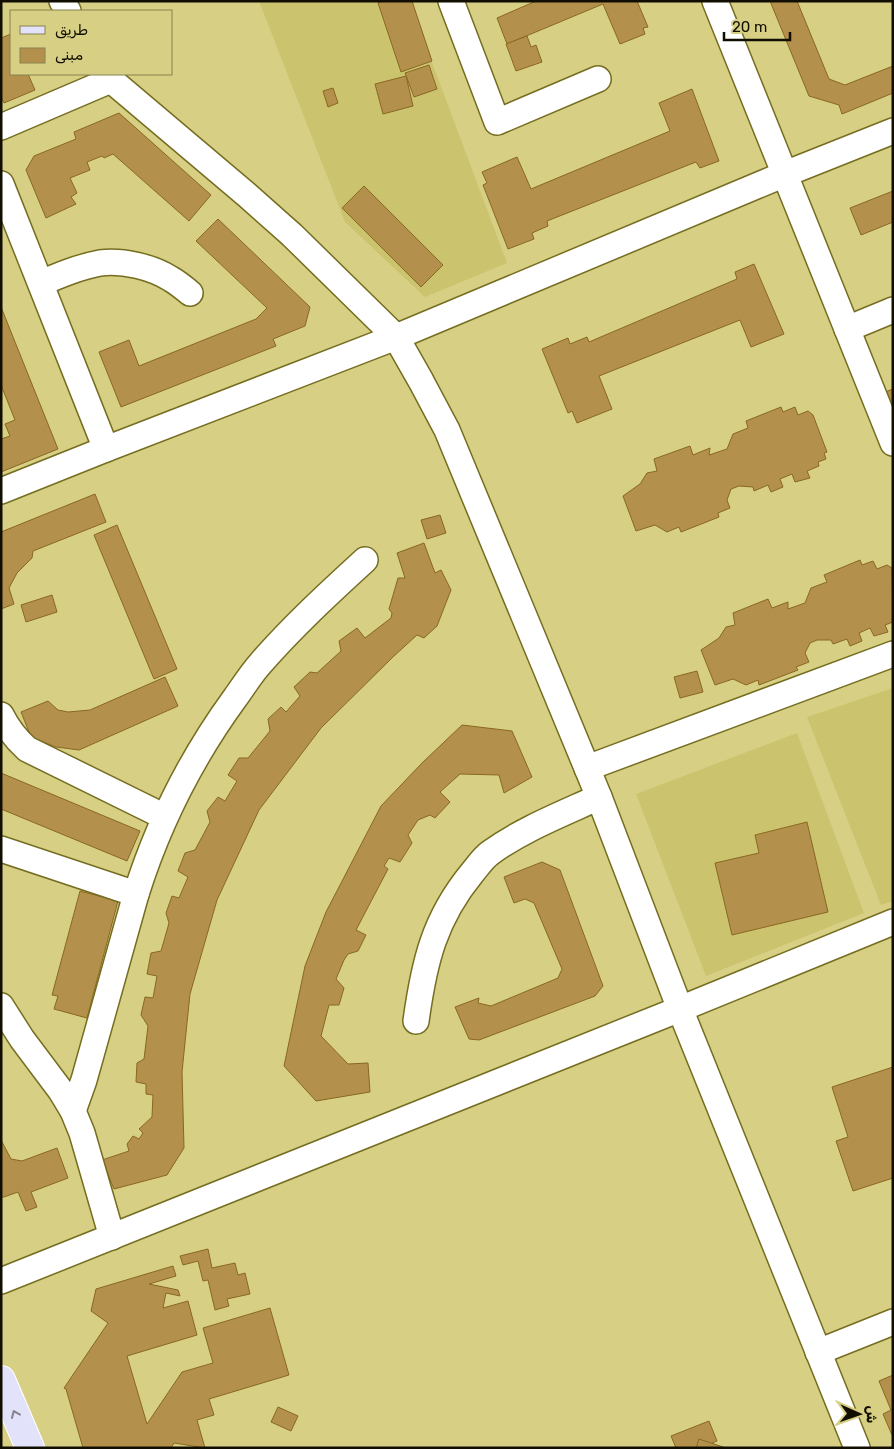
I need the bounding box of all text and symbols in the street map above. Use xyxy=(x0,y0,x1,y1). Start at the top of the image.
legend xyxy=(10,10,172,75)
scale bar xyxy=(724,10,790,42)
text: 20 m xyxy=(732,18,767,36)
text: طريق xyxy=(55,21,88,39)
text: مبنى xyxy=(55,46,83,64)
north arrow xyxy=(834,1389,884,1439)
text: ش xyxy=(863,1405,880,1424)
one-way arrow xyxy=(11,1410,22,1419)

